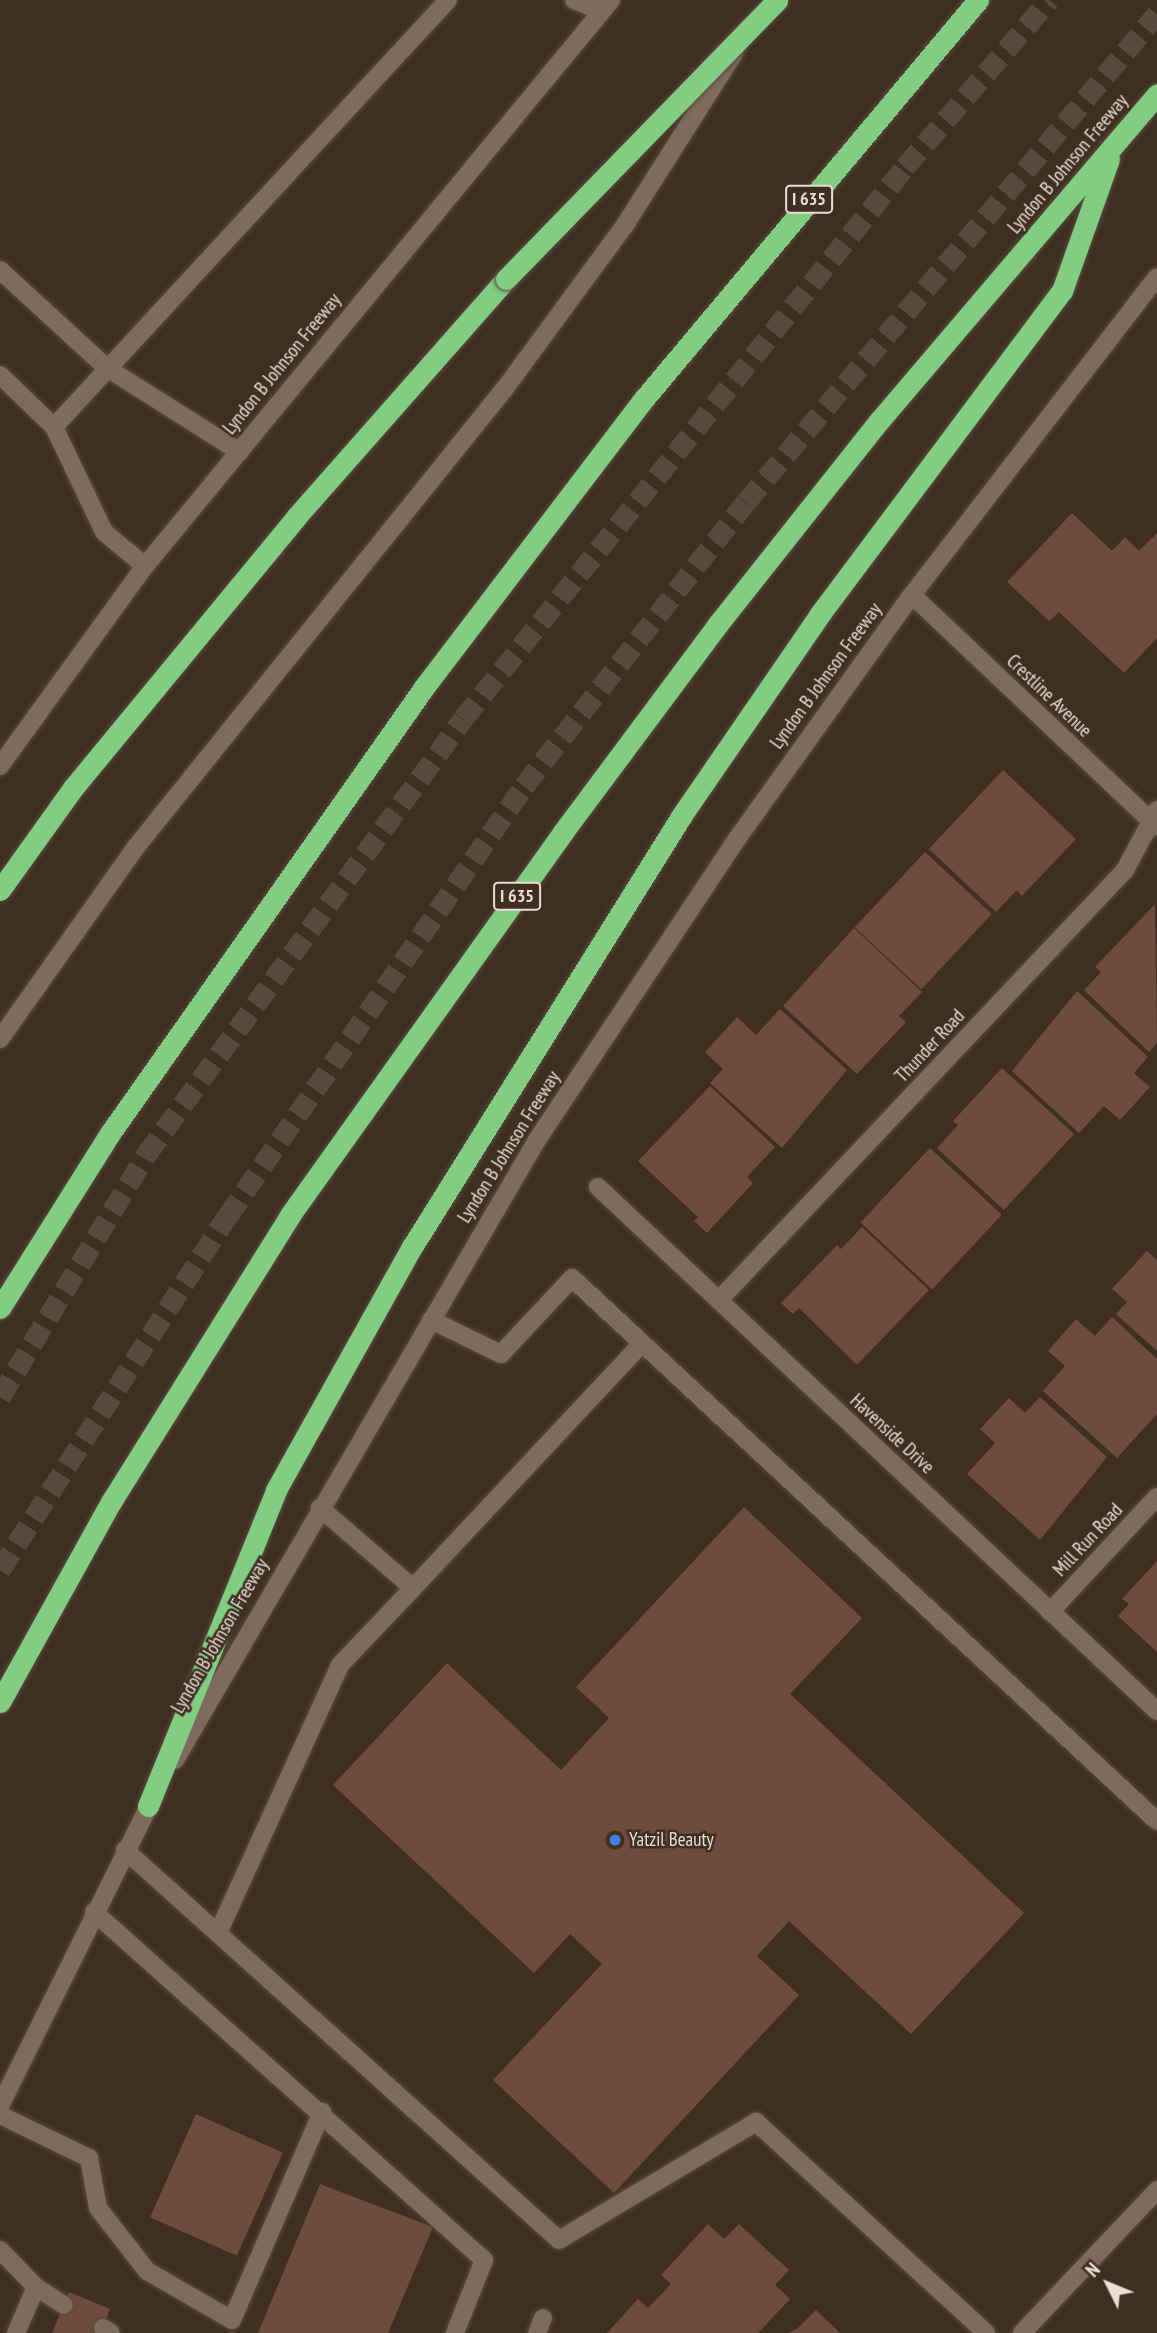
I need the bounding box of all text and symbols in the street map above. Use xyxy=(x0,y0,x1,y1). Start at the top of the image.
street label: Lyndon B Johnson Freeway xyxy=(1003,90,1133,238)
road number: I 635 xyxy=(784,184,834,214)
street label: Lyndon B Johnson Freeway xyxy=(218,289,346,439)
street label: Lyndon B Johnson Freeway xyxy=(765,599,887,753)
street label: Crestline Avenue xyxy=(1002,650,1096,742)
road number: I 635 xyxy=(492,882,542,911)
street label: Thunder Road xyxy=(891,1005,969,1087)
street label: Lyndon B Johnson Freeway xyxy=(453,1067,565,1227)
street label: Havenside Drive xyxy=(845,1389,939,1479)
street label: Mill Run Road xyxy=(1049,1499,1127,1581)
street label: Lyndon B Johnson Freeway xyxy=(166,1555,274,1717)
place label: Yatzil Beauty xyxy=(629,1829,714,1851)
marker: Yatzil Beauty xyxy=(607,1832,623,1848)
north arrow xyxy=(1073,2249,1143,2319)
text: N xyxy=(1080,2258,1105,2282)

